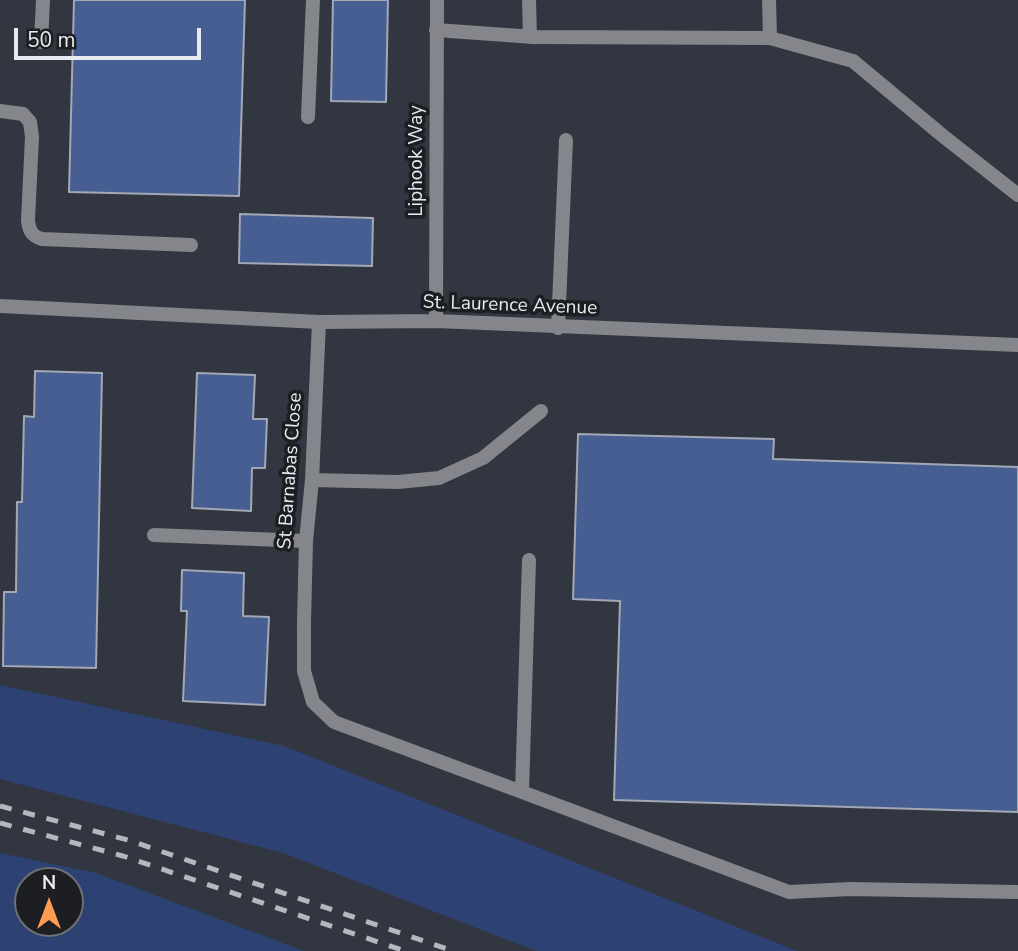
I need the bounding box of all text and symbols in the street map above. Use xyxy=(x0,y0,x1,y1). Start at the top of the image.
scale bar xyxy=(18,14,205,58)
text: 50 m xyxy=(27,26,76,54)
street label: Liphook Way xyxy=(406,105,428,217)
street label: St. Laurence Avenue xyxy=(422,292,598,320)
street label: St Barnabas Close xyxy=(274,392,308,550)
north arrow xyxy=(14,867,84,937)
text: N xyxy=(42,870,56,896)

